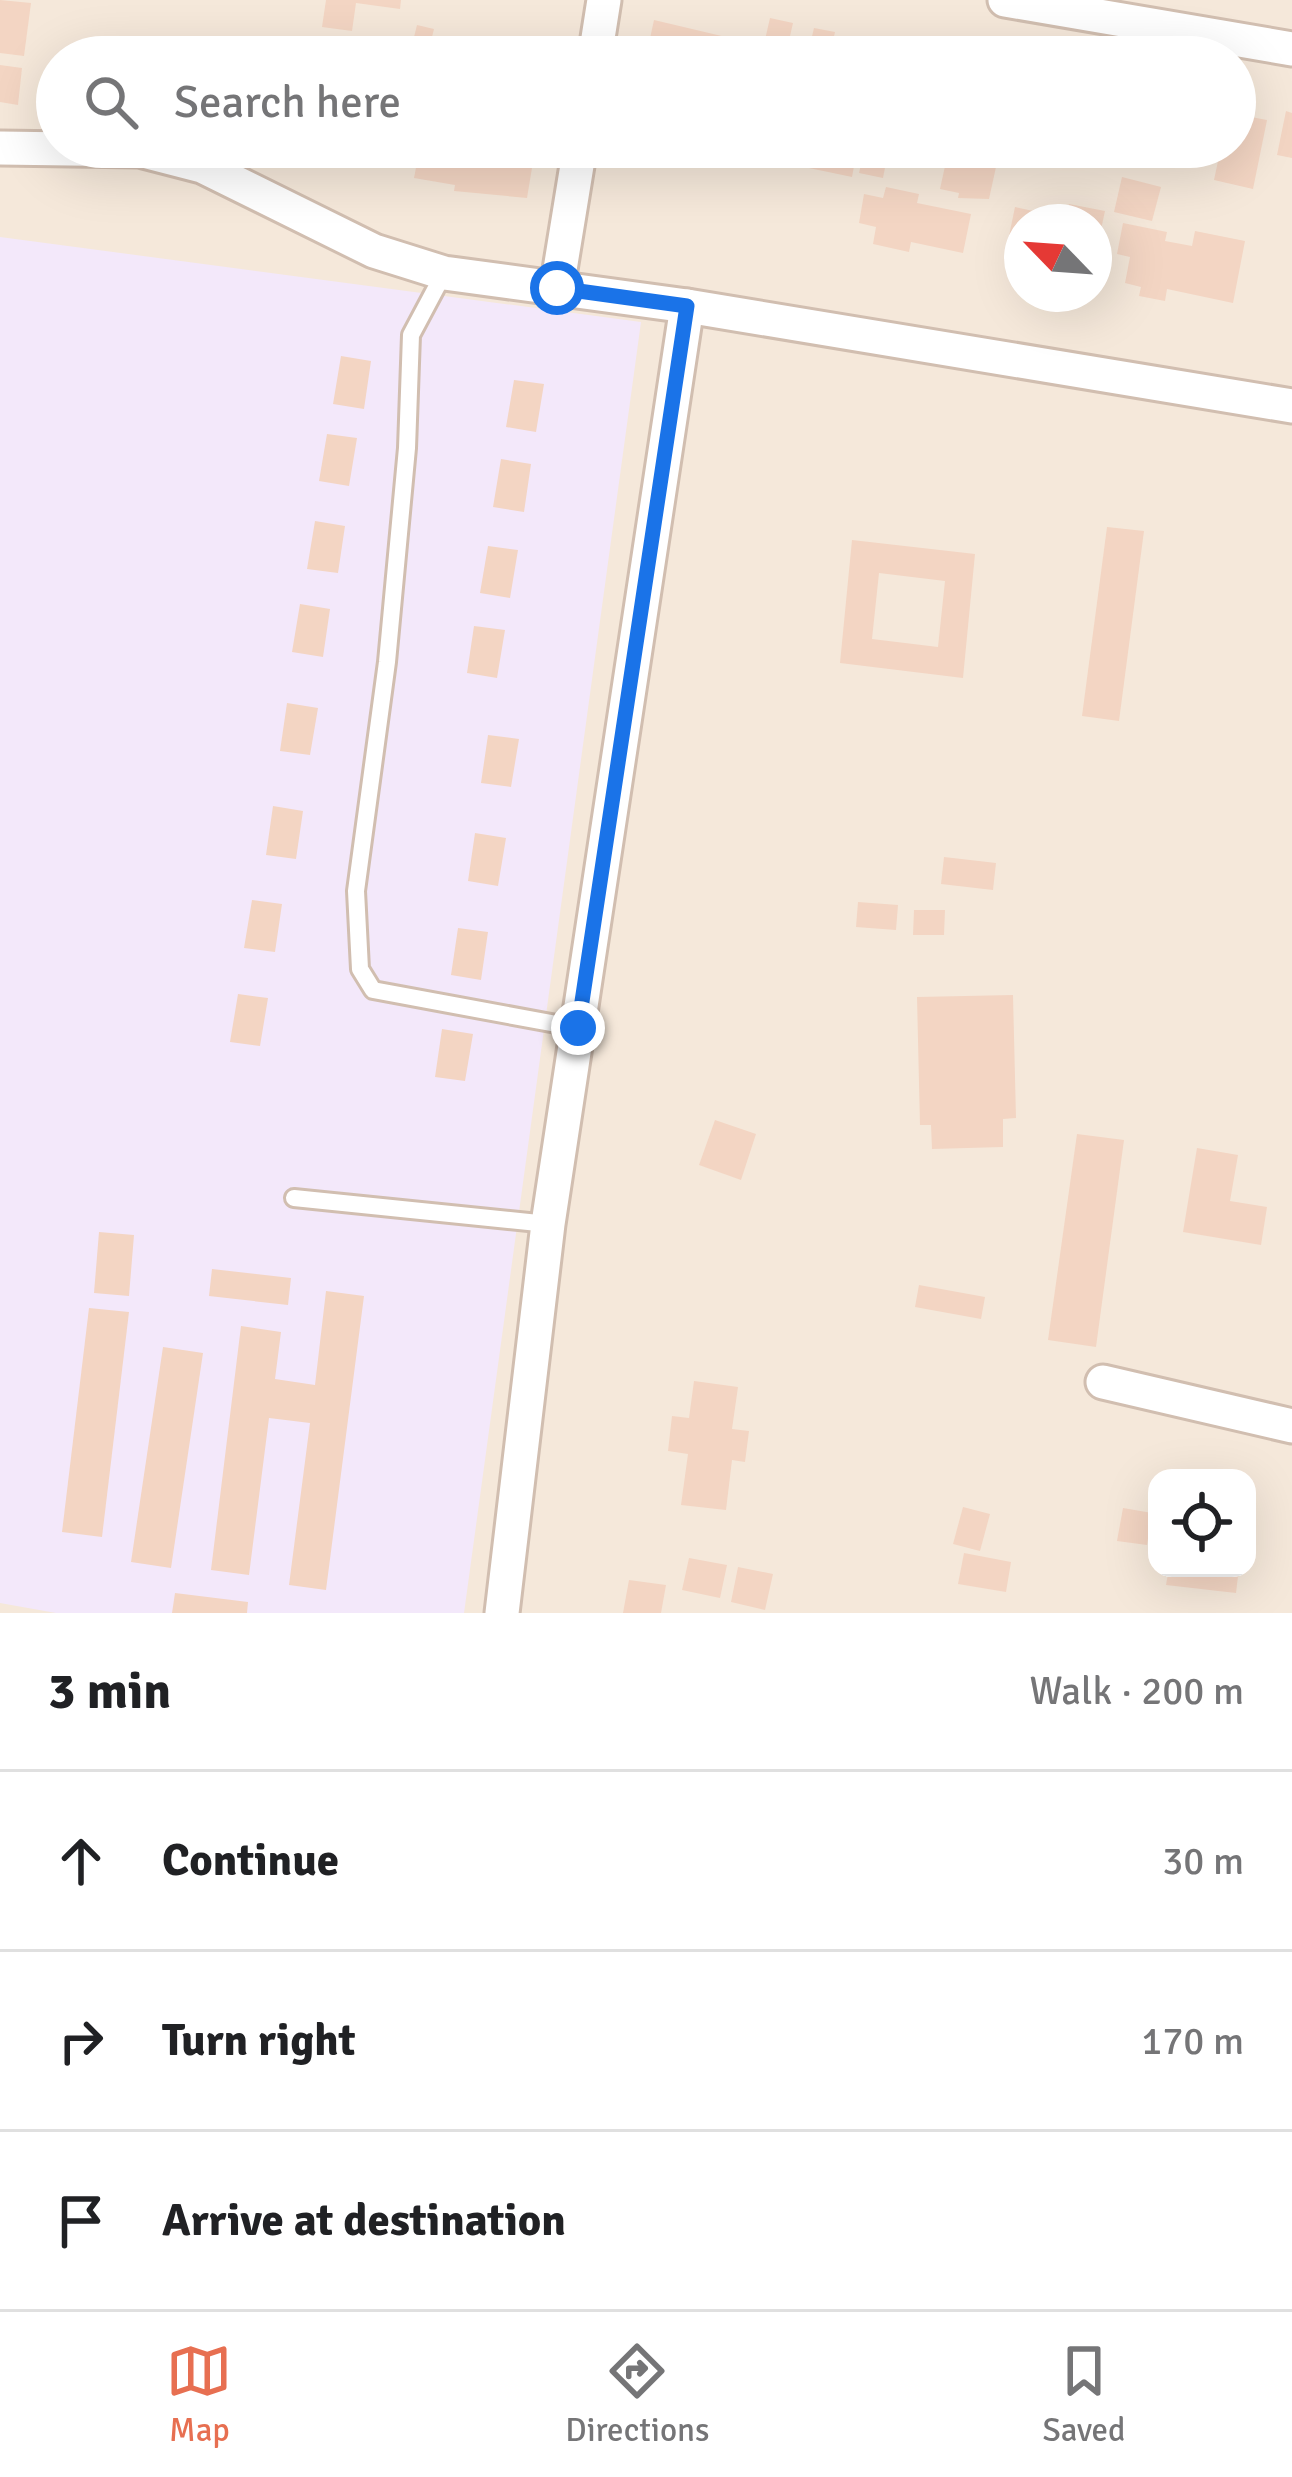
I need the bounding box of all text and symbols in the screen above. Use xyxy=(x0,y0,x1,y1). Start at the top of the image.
search box xyxy=(36,36,1256,168)
icon: search xyxy=(78,69,144,135)
text: Search here xyxy=(174,75,401,130)
north arrow xyxy=(1004,204,1112,312)
route start xyxy=(530,261,584,315)
route end xyxy=(551,1001,605,1055)
map controls xyxy=(1148,1469,1256,1577)
button: locate xyxy=(1148,1469,1256,1577)
text: 3 min xyxy=(48,1660,171,1723)
text: Walk · 200 m xyxy=(1030,1667,1244,1715)
icon: ahead xyxy=(48,1828,114,1894)
text: Continue xyxy=(162,1833,339,1888)
text: 30 m xyxy=(1162,1837,1244,1885)
icon: right xyxy=(48,2008,114,2074)
text: Turn right xyxy=(162,2013,356,2068)
text: 170 m xyxy=(1141,2017,1244,2065)
icon: arrive xyxy=(48,2188,114,2254)
text: Arrive at destination xyxy=(162,2193,566,2248)
tab: Map xyxy=(166,2338,232,2451)
tab: Directions xyxy=(565,2338,710,2451)
tab: Saved xyxy=(1042,2338,1126,2451)

